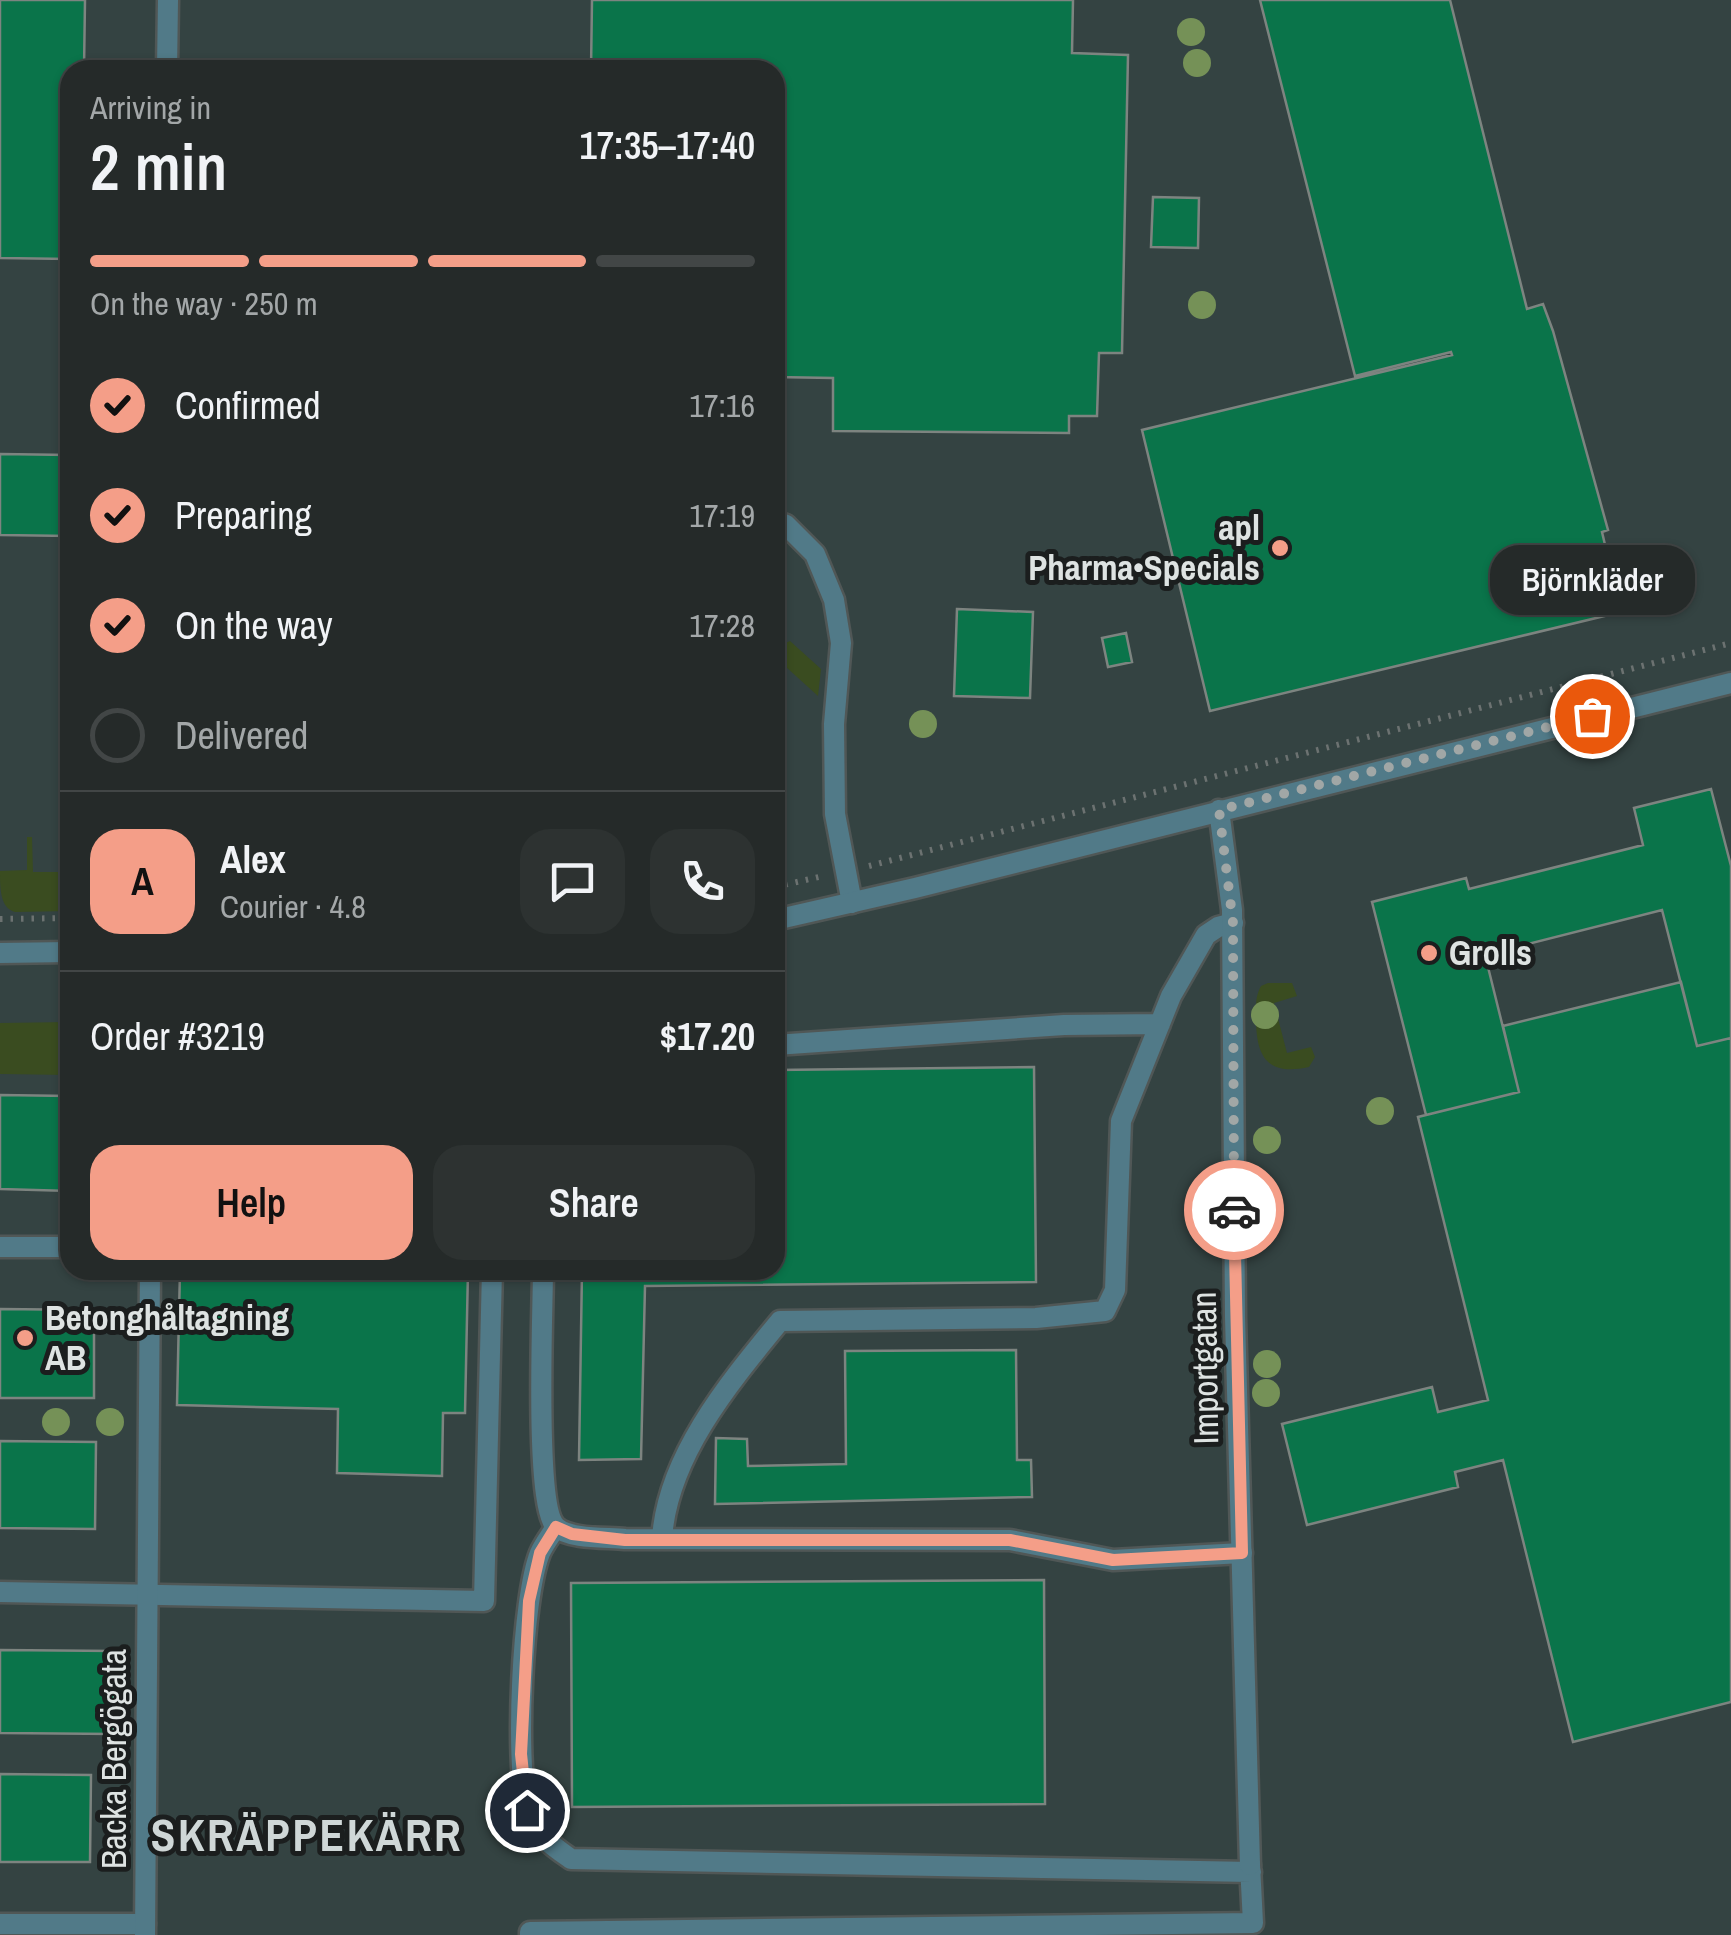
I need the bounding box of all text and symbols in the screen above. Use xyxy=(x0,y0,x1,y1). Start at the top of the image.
text: Arriving in xyxy=(90,86,211,129)
text: 17:35–17:40 xyxy=(579,120,755,171)
text: 2 min xyxy=(90,123,227,210)
text: On the way · 250 m xyxy=(90,282,318,325)
icon: check xyxy=(90,378,145,433)
text: Confirmed xyxy=(175,380,320,431)
text: 17:16 xyxy=(689,384,755,427)
icon: check xyxy=(90,488,145,543)
text: Preparing xyxy=(175,490,312,541)
text: 17:19 xyxy=(689,494,755,537)
place label: apl Pharma•Specials xyxy=(1028,504,1260,591)
marker: apl Pharma•Specials xyxy=(1269,537,1291,559)
callout: Björnkläder xyxy=(1490,546,1694,616)
text: Björnkläder xyxy=(1522,558,1663,601)
icon: check xyxy=(90,598,145,653)
text: On the way xyxy=(175,600,333,651)
text: 17:28 xyxy=(689,604,755,647)
pin xyxy=(1550,674,1635,759)
icon: bag xyxy=(1565,689,1620,744)
text: Delivered xyxy=(175,710,308,761)
button: chat xyxy=(520,829,625,934)
button: phone xyxy=(650,829,755,934)
text: Alex xyxy=(220,834,286,885)
text: A xyxy=(131,856,154,907)
text: Courier · 4.8 xyxy=(220,885,366,928)
place label: Grolls xyxy=(1449,929,1532,976)
marker: Grolls xyxy=(1418,942,1440,964)
text: Order #3219 xyxy=(90,1011,265,1062)
text: $17.20 xyxy=(660,1011,755,1062)
button: Help xyxy=(90,1145,413,1260)
button: Share xyxy=(433,1145,755,1260)
courier xyxy=(1184,1160,1284,1260)
icon: car xyxy=(1207,1183,1262,1238)
street label: Importgatan xyxy=(1180,1291,1229,1445)
place label: Betonghåltagning AB xyxy=(45,1294,289,1381)
marker: Betonghåltagning AB xyxy=(14,1327,36,1349)
street label: Backa Bergögata xyxy=(90,1649,137,1869)
pin xyxy=(485,1768,570,1853)
icon: home xyxy=(500,1783,555,1838)
district label: SKRÄPPEKÄRR xyxy=(151,1804,463,1865)

